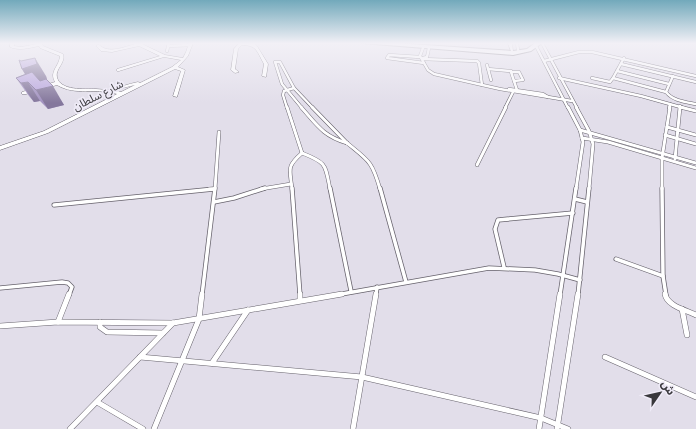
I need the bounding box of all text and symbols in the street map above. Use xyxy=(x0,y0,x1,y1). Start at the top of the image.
street label: شارع سلطان xyxy=(70,76,126,115)
north arrow xyxy=(640,373,680,413)
text: ش xyxy=(658,377,678,398)

